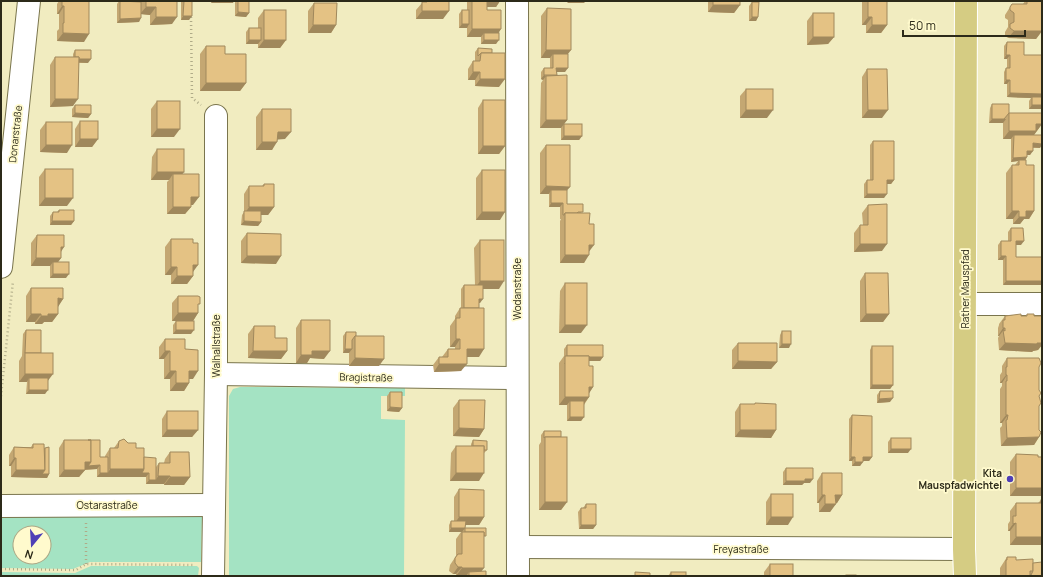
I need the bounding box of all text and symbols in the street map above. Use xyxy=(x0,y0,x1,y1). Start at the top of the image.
scale bar xyxy=(903,12,1025,38)
text: 50 m xyxy=(909,17,936,34)
street label: Donarstraße xyxy=(5,104,25,163)
street label: Rather Mauspfad xyxy=(958,249,972,329)
street label: Wodanstraße xyxy=(510,258,524,320)
street label: Walhallstraße xyxy=(209,314,223,378)
street label: Bragistraße xyxy=(339,370,393,384)
place label: Kita Mauspfadwichtel xyxy=(919,466,1002,492)
marker: Kita Mauspfadwichtel xyxy=(1005,474,1015,484)
street label: Ostarastraße xyxy=(76,498,138,512)
north arrow xyxy=(12,525,52,565)
street label: Freyastraße xyxy=(714,542,769,556)
text: N xyxy=(23,547,35,563)

